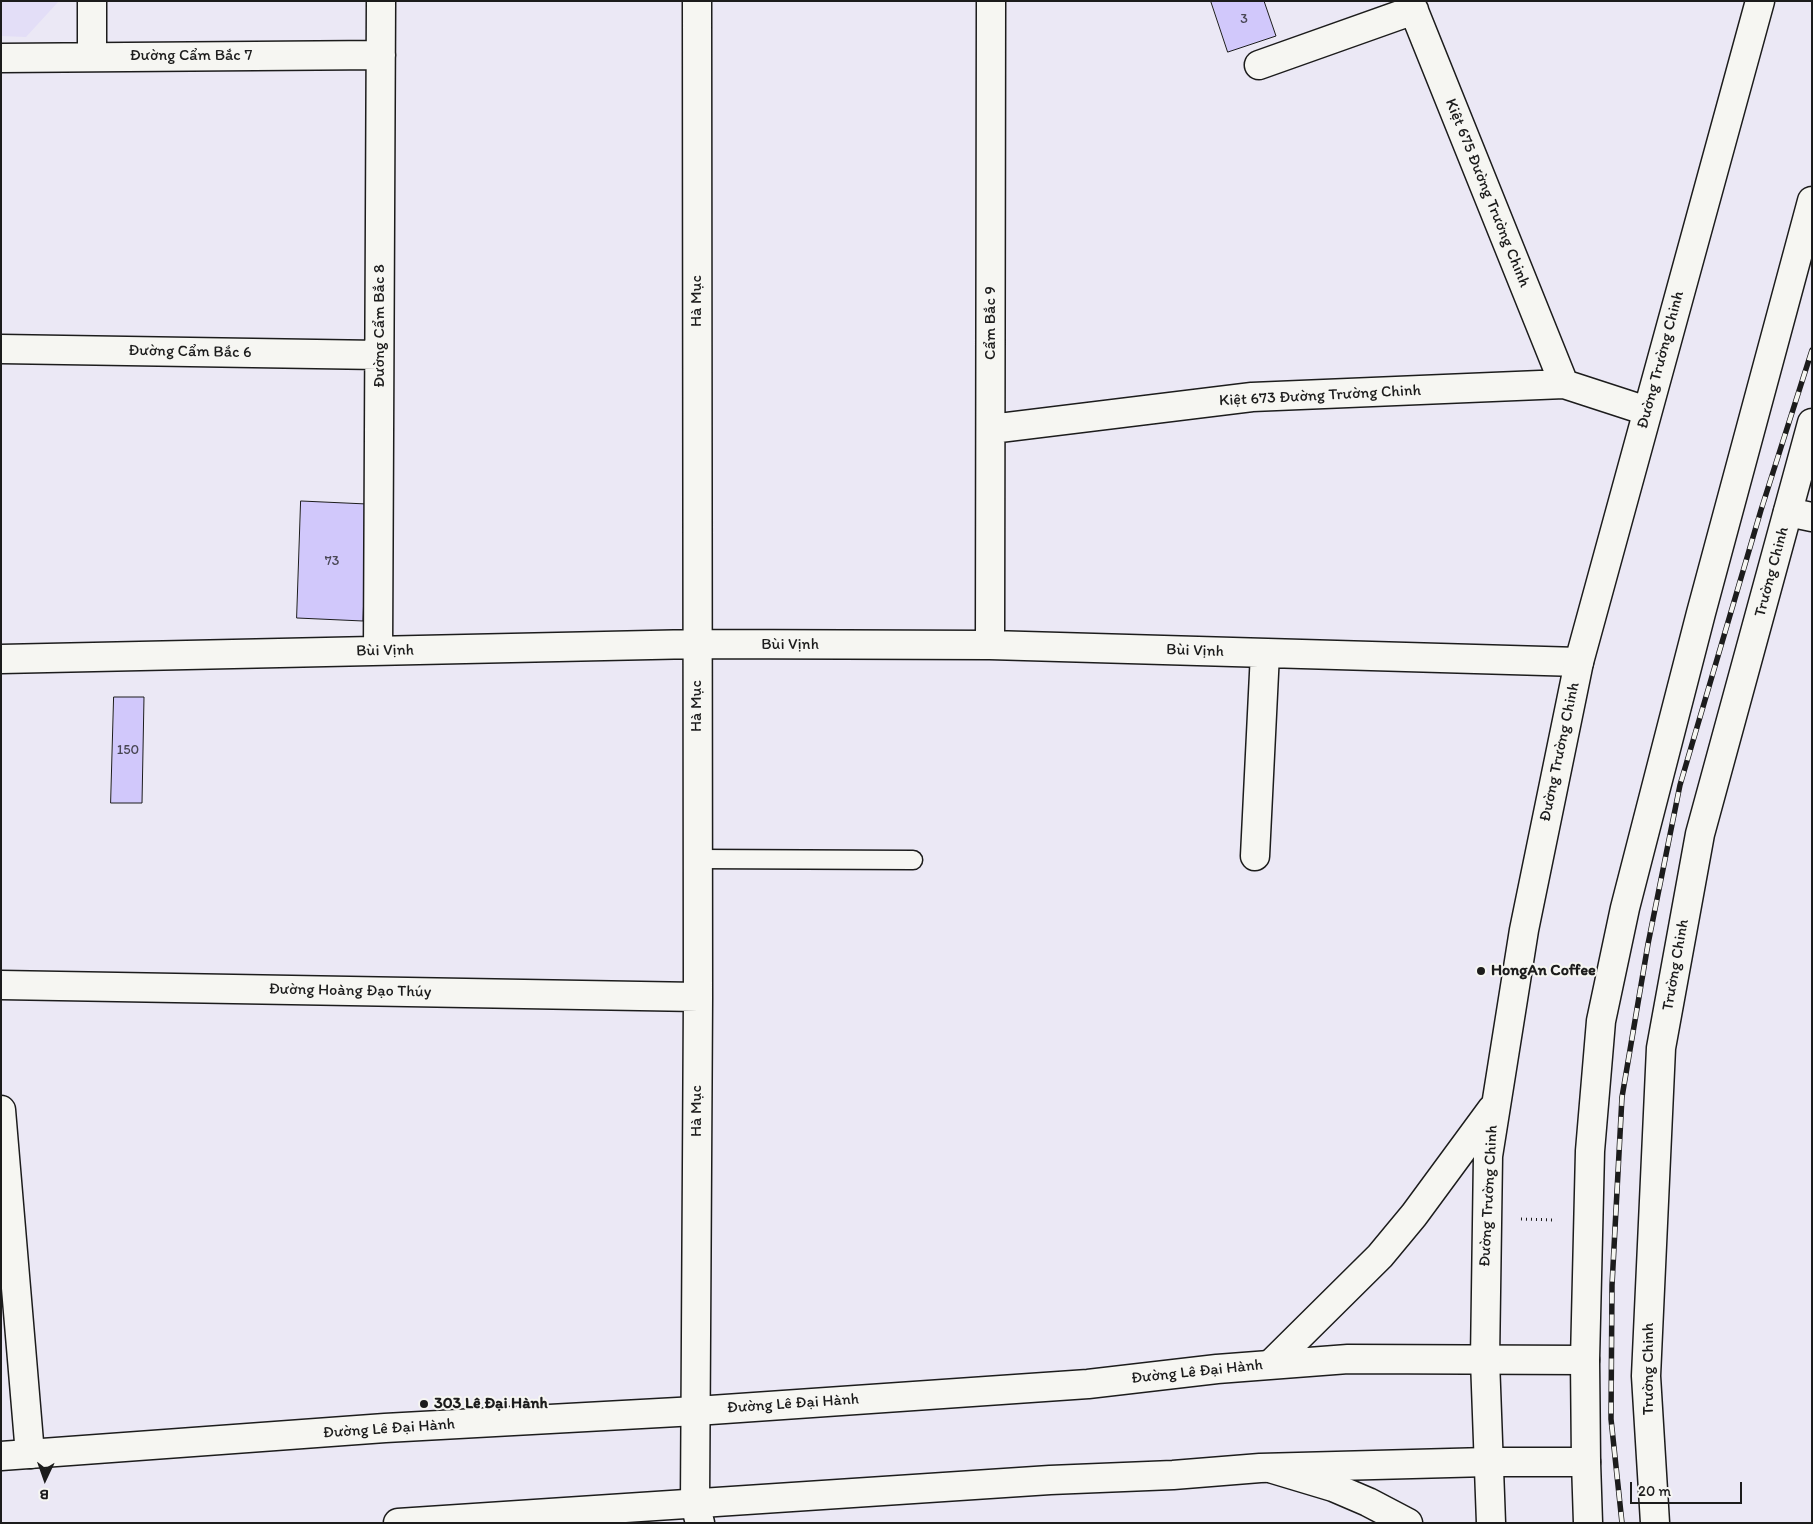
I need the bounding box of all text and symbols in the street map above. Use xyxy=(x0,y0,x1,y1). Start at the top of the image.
house number: 3 xyxy=(1240,11,1248,27)
street label: Đường Cẩm Bắc 7 xyxy=(130,46,252,66)
street label: Kiệt 675 Đường Trường Chinh xyxy=(1440,96,1534,290)
street label: Đường Cẩm Bắc 8 xyxy=(370,264,390,388)
street label: Hà Mục xyxy=(687,275,707,327)
street label: Cẩm Bắc 9 xyxy=(981,286,1001,360)
street label: Đường Trường Chinh xyxy=(1633,289,1689,431)
street label: Đường Cẩm Bắc 6 xyxy=(128,341,252,363)
street label: Kiệt 673 Đường Trường Chinh xyxy=(1219,381,1421,411)
street label: Trường Chinh xyxy=(1751,525,1793,619)
house number: 73 xyxy=(325,553,339,569)
street label: Bùi Vịnh xyxy=(761,635,819,655)
street label: Bùi Vịnh xyxy=(1166,640,1224,662)
street label: Bùi Vịnh xyxy=(356,641,414,661)
street label: Hà Mục xyxy=(687,680,707,732)
street label: Đường Trường Chinh xyxy=(1536,681,1584,823)
house number: 150 xyxy=(117,742,139,758)
street label: Trường Chinh xyxy=(1659,918,1693,1012)
place label: HongAn Coffee xyxy=(1491,961,1596,981)
marker: HongAn Coffee xyxy=(1475,965,1487,977)
street label: Đường Hoàng Đạo Thúy xyxy=(269,980,431,1002)
street label: Hà Mục xyxy=(687,1085,707,1137)
street label: Đường Trường Chinh xyxy=(1476,1125,1502,1267)
street label: Trường Chinh xyxy=(1639,1323,1659,1415)
street label: Đường Lê Đại Hành xyxy=(1130,1356,1264,1388)
street label: Đường Lê Đại Hành xyxy=(726,1390,860,1418)
place label: 303 Lê Đại Hành xyxy=(434,1394,548,1414)
marker: 303 Lê Đại Hành xyxy=(418,1398,430,1410)
street label: Đường Lê Đại Hành xyxy=(322,1415,456,1443)
north arrow xyxy=(20,1454,70,1504)
scale bar xyxy=(1633,1472,1746,1504)
text: 20 m xyxy=(1638,1482,1671,1500)
text: B xyxy=(39,1486,49,1503)

